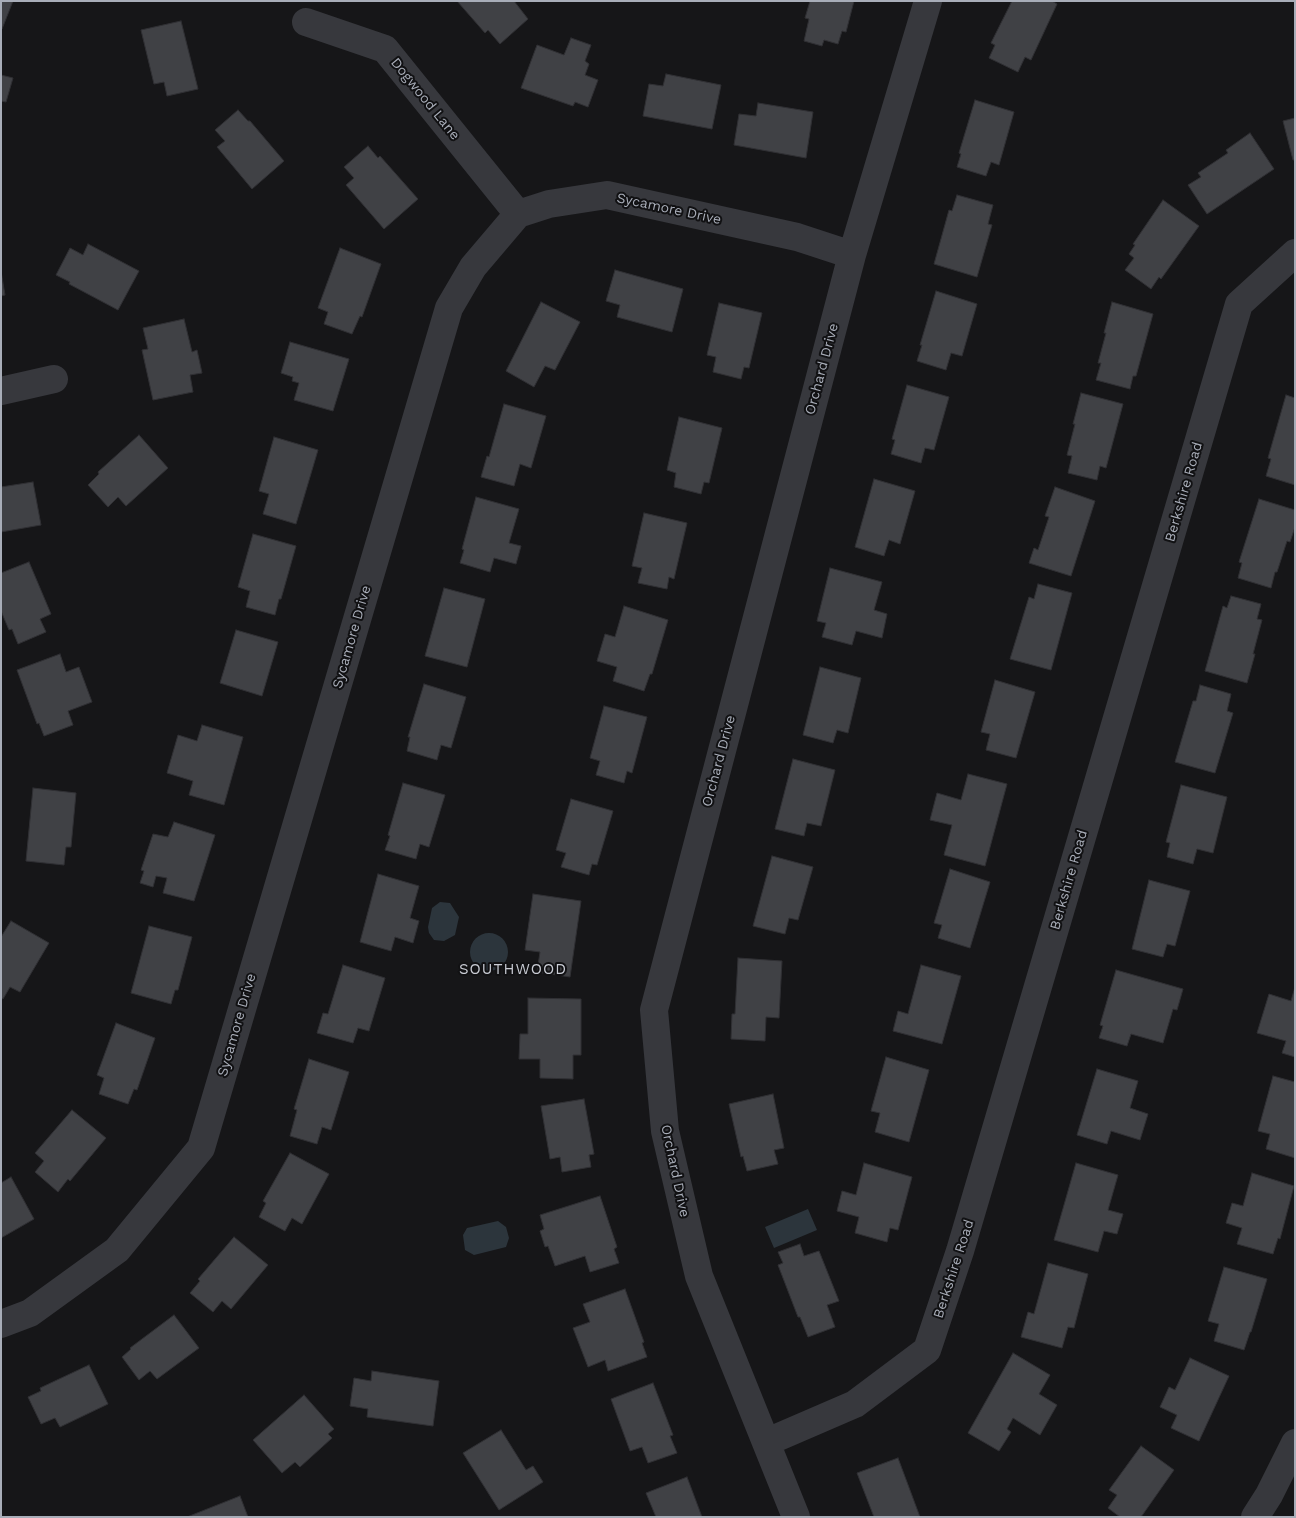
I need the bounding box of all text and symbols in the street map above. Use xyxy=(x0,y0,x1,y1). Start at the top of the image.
street label: Dogwood Lane xyxy=(387,55,463,143)
street label: Sycamore Drive xyxy=(615,190,723,228)
street label: Orchard Drive xyxy=(802,321,842,417)
street label: Berkshire Road xyxy=(1162,440,1206,544)
street label: Sycamore Drive xyxy=(329,583,375,691)
street label: Orchard Drive xyxy=(699,713,739,809)
street label: Berkshire Road xyxy=(1047,828,1091,932)
district label: SOUTHWOOD xyxy=(458,961,568,979)
street label: Sycamore Drive xyxy=(214,971,260,1079)
street label: Orchard Drive xyxy=(657,1123,693,1219)
street label: Berkshire Road xyxy=(930,1217,978,1321)

